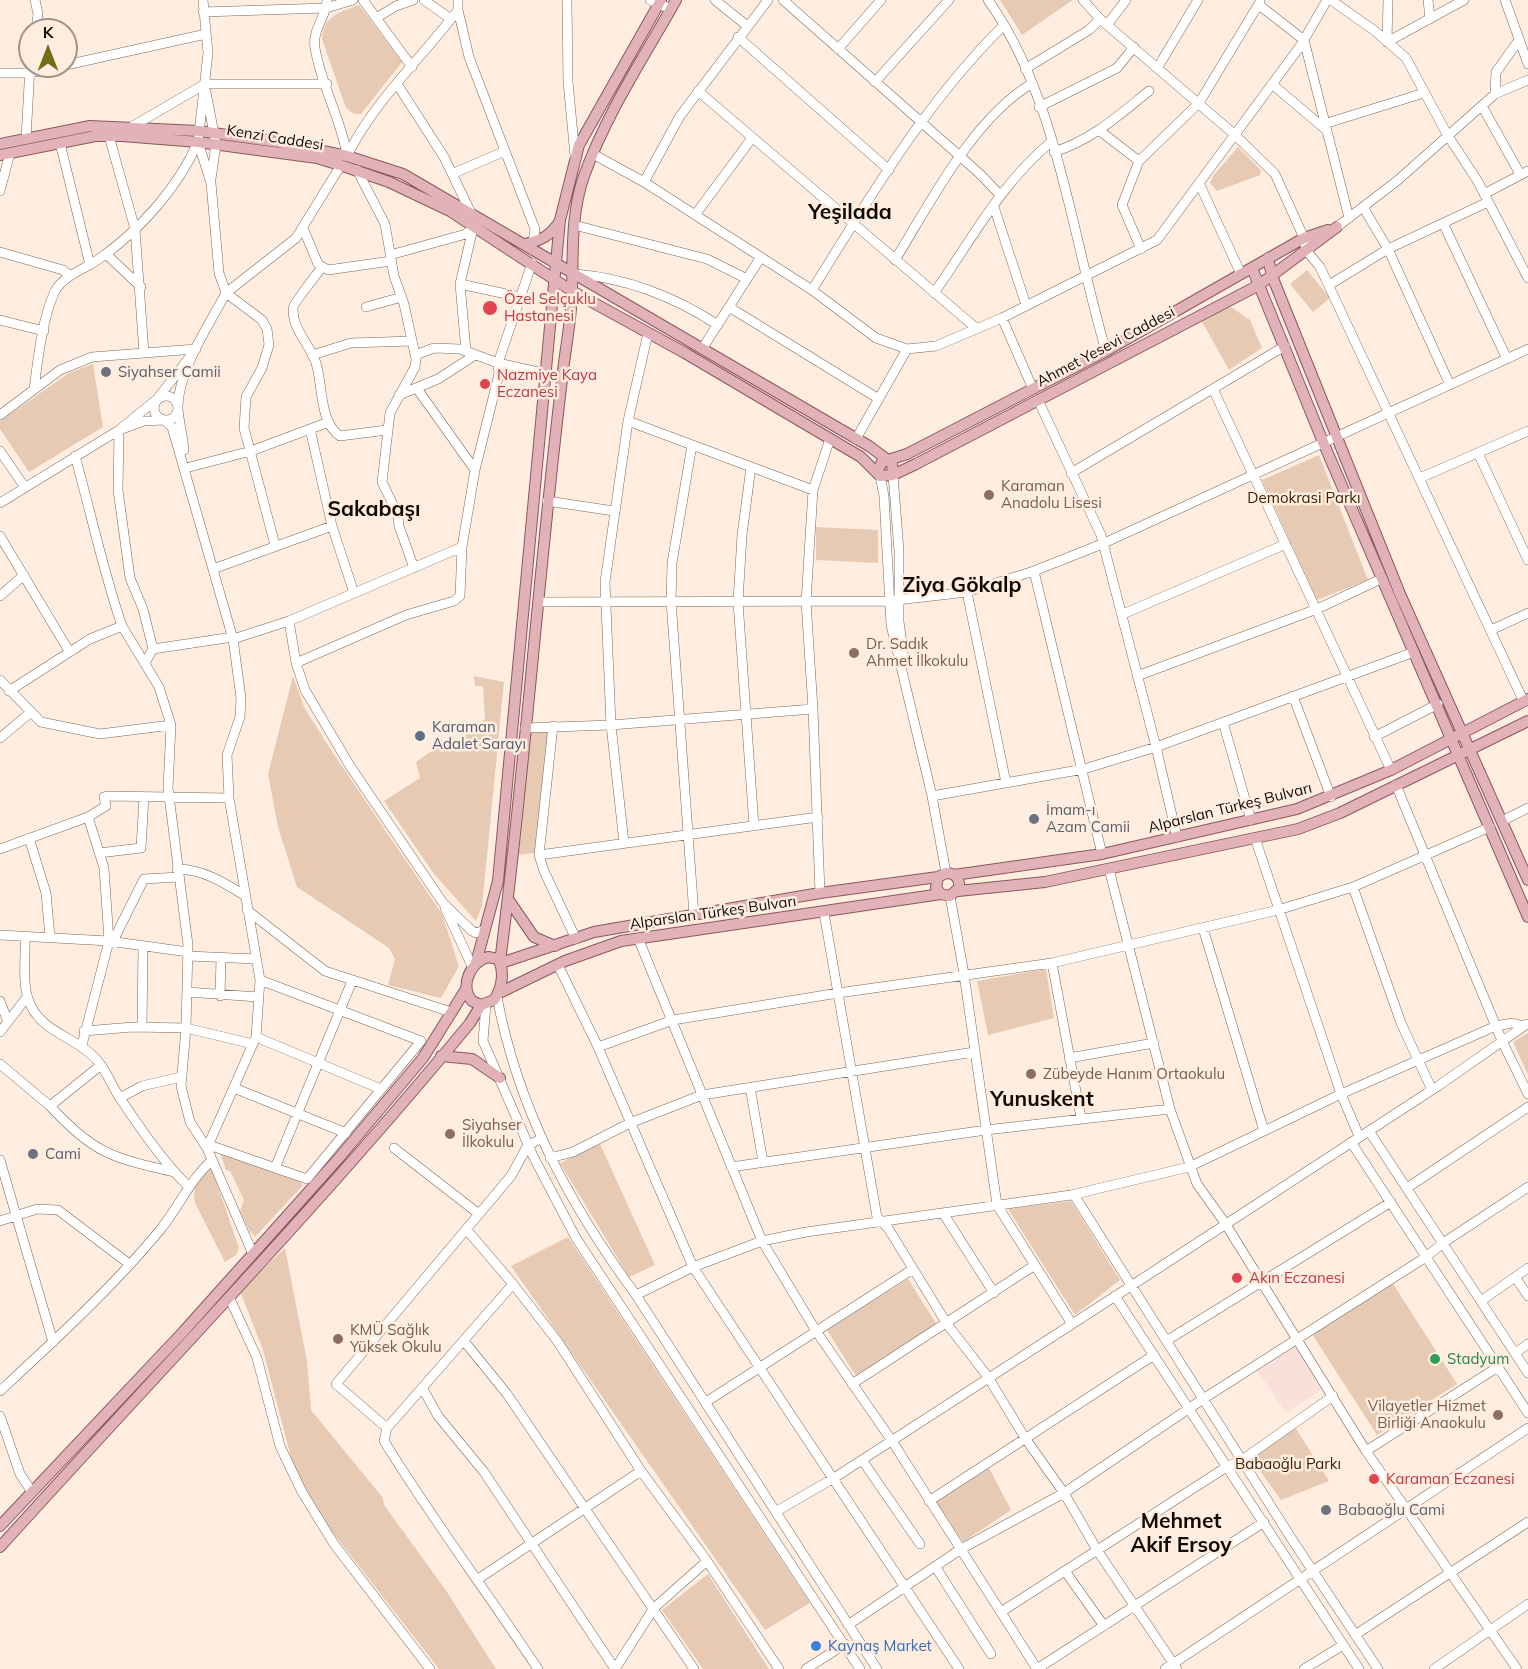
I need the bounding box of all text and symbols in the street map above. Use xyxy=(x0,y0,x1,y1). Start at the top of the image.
north arrow xyxy=(18,18,78,78)
text: K xyxy=(43,22,53,42)
street label: Kenzi Caddesi xyxy=(225,121,325,155)
district label: Yeşilada xyxy=(808,200,892,226)
place label: Özel Selçuklu Hastanesi xyxy=(504,290,596,325)
marker: Özel Selçuklu Hastanesi xyxy=(481,299,499,317)
street label: Ahmet Yesevi Caddesi xyxy=(1034,303,1178,391)
place label: Siyahser Camii xyxy=(118,363,221,381)
marker: Siyahser Camii xyxy=(99,365,113,379)
place label: Nazmiye Kaya Eczanesi xyxy=(497,366,597,401)
marker: Nazmiye Kaya Eczanesi xyxy=(478,377,492,391)
place label: Karaman Anadolu Lisesi xyxy=(1001,477,1102,512)
marker: Karaman Anadolu Lisesi xyxy=(982,488,996,502)
park label: Demokrasi Parkı xyxy=(1247,489,1361,507)
district label: Sakabaşı xyxy=(327,497,421,523)
district label: Ziya Gökalp xyxy=(902,573,1022,599)
place label: Dr. Sadık Ahmet İlkokulu xyxy=(866,635,968,670)
marker: Dr. Sadık Ahmet İlkokulu xyxy=(847,646,861,660)
place label: Karaman Adalet Sarayı xyxy=(432,718,526,753)
marker: Karaman Adalet Sarayı xyxy=(413,729,427,743)
street label: Alparslan Türkeş Bulvarı xyxy=(1146,779,1314,837)
place label: İmam-ı Azam Camii xyxy=(1046,801,1130,836)
marker: İmam-ı Azam Camii xyxy=(1027,812,1041,826)
street label: Alparslan Türkeş Bulvarı xyxy=(629,892,797,934)
place label: Zübeyde Hanım Ortaokulu xyxy=(1043,1065,1225,1083)
marker: Zübeyde Hanım Ortaokulu xyxy=(1024,1067,1038,1081)
district label: Yunuskent xyxy=(990,1087,1094,1113)
place label: Siyahser İlkokulu xyxy=(462,1116,522,1151)
marker: Siyahser İlkokulu xyxy=(443,1127,457,1141)
place label: Cami xyxy=(45,1145,81,1163)
marker: Cami xyxy=(26,1147,40,1161)
place label: Akın Eczanesi xyxy=(1249,1269,1345,1287)
marker: Akın Eczanesi xyxy=(1230,1271,1244,1285)
place label: KMÜ Sağlık Yüksek Okulu xyxy=(350,1321,442,1356)
marker: KMÜ Sağlık Yüksek Okulu xyxy=(331,1332,345,1346)
place label: Stadyum xyxy=(1447,1350,1509,1368)
marker: Stadyum xyxy=(1428,1352,1442,1366)
place label: Vilayetler Hizmet Birliği Anaokulu xyxy=(1368,1397,1486,1432)
marker: Vilayetler Hizmet Birliği Anaokulu xyxy=(1491,1408,1505,1422)
park label: Babaoğlu Parkı xyxy=(1235,1455,1341,1473)
place label: Karaman Eczanesi xyxy=(1386,1470,1515,1488)
marker: Karaman Eczanesi xyxy=(1367,1472,1381,1486)
place label: Babaoğlu Cami xyxy=(1338,1501,1445,1519)
marker: Babaoğlu Cami xyxy=(1319,1503,1333,1517)
district label: Mehmet Akif Ersoy xyxy=(1130,1509,1232,1559)
place label: Kaynaş Market xyxy=(828,1637,932,1655)
marker: Kaynaş Market xyxy=(809,1639,823,1653)

